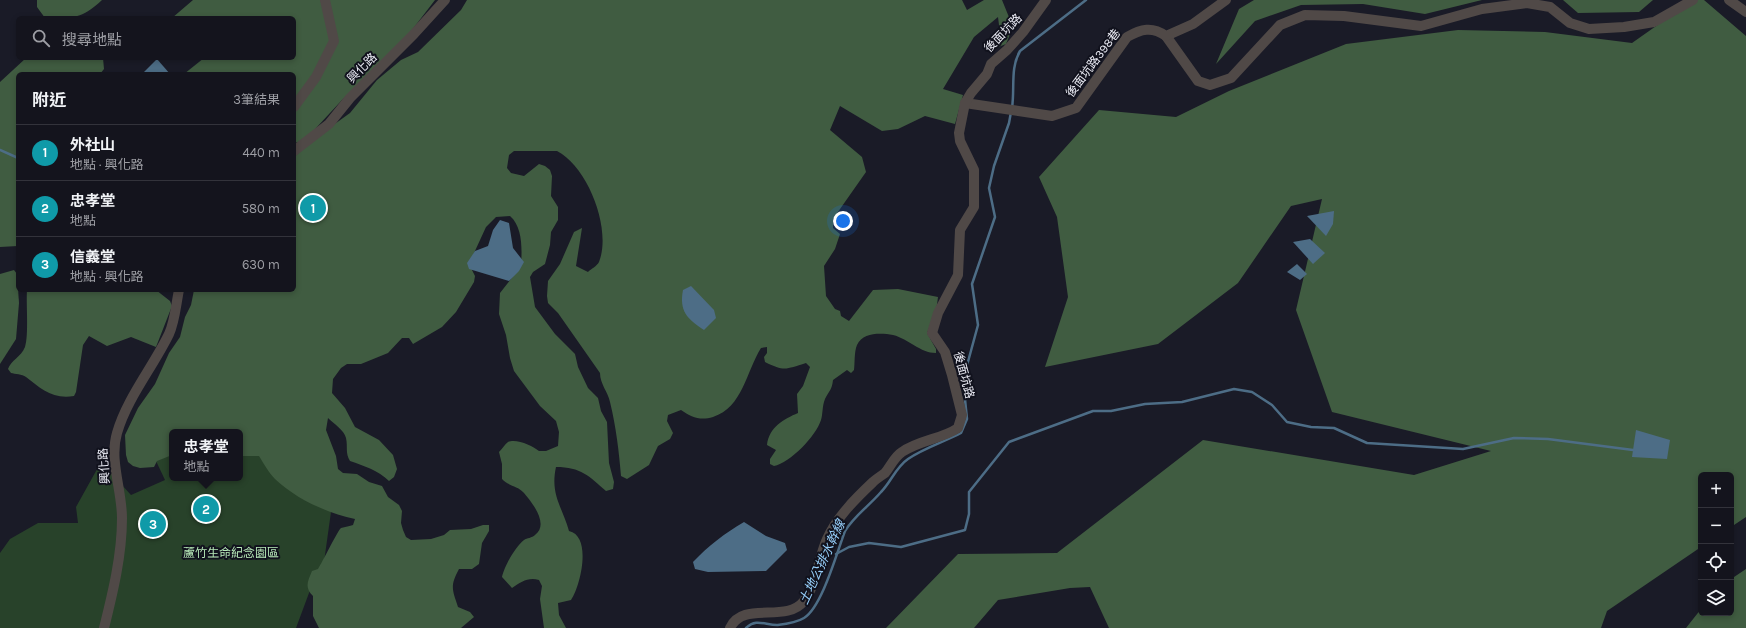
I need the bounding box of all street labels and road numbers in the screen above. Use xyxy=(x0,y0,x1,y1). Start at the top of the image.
street label: 後面坑路 xyxy=(981,11,1025,55)
street label: 後面坑路398巷 xyxy=(1063,26,1123,100)
street label: 興化路 xyxy=(344,50,380,86)
street label: 後面坑路 xyxy=(951,350,977,400)
street label: 興化路 xyxy=(96,448,112,484)

